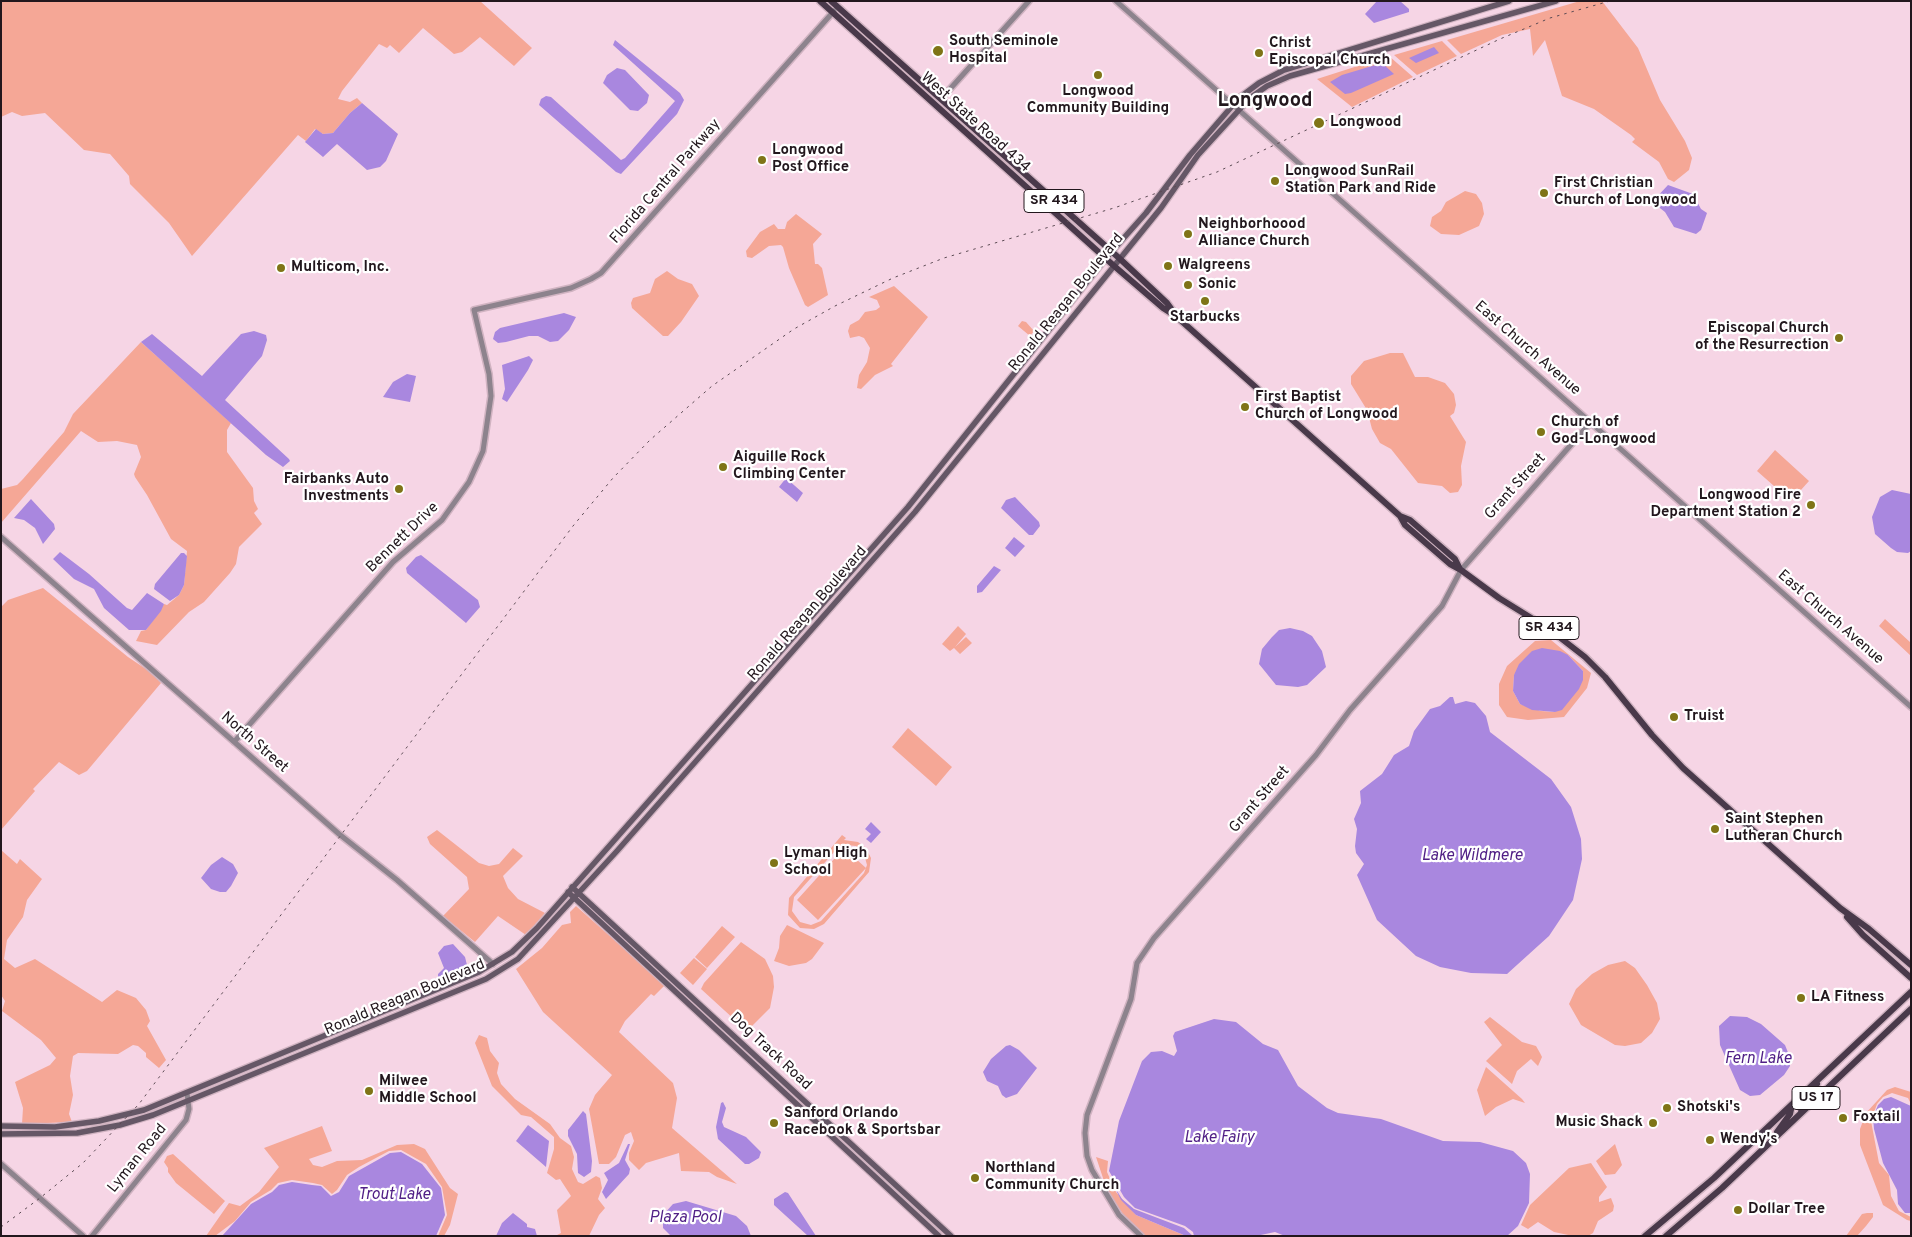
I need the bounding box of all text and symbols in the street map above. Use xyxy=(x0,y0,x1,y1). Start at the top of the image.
place label: South Seminole Hospital xyxy=(949,33,1058,68)
place label: Christ Episcopal Church xyxy=(1269,35,1390,70)
marker: South Seminole Hospital xyxy=(931,44,945,58)
marker: Christ Episcopal Church xyxy=(1253,47,1265,59)
street label: West State Road 434 xyxy=(916,69,1034,177)
marker: Longwood Community Building xyxy=(1092,69,1104,81)
place label: Longwood Community Building xyxy=(1027,83,1169,118)
district label: Longwood xyxy=(1217,90,1313,114)
place label: Longwood xyxy=(1330,114,1401,132)
street label: Florida Central Parkway xyxy=(607,116,725,248)
marker: Longwood xyxy=(1312,116,1326,130)
place label: Longwood Post Office xyxy=(772,142,849,177)
marker: Longwood Post Office xyxy=(756,154,768,166)
place label: Longwood SunRail Station Park and Ride xyxy=(1285,163,1436,198)
marker: Longwood SunRail Station Park and Ride xyxy=(1269,175,1281,187)
place label: First Christian Church of Longwood xyxy=(1554,175,1697,210)
marker: First Christian Church of Longwood xyxy=(1538,187,1550,199)
road number: SR 434 xyxy=(1024,190,1084,212)
place label: Neighborhoood Alliance Church xyxy=(1198,216,1310,251)
marker: Neighborhoood Alliance Church xyxy=(1182,228,1194,240)
street label: Ronald Reagan Boulevard xyxy=(1006,230,1128,376)
place label: Walgreens xyxy=(1178,257,1251,275)
place label: Multicom, Inc. xyxy=(291,259,389,277)
marker: Walgreens xyxy=(1162,260,1174,272)
marker: Multicom, Inc. xyxy=(275,262,287,274)
place label: Sonic xyxy=(1198,276,1237,294)
marker: Sonic xyxy=(1182,279,1194,291)
marker: Starbucks xyxy=(1199,295,1211,307)
street label: East Church Avenue xyxy=(1470,298,1584,400)
place label: Starbucks xyxy=(1170,309,1240,327)
place label: Episcopal Church of the Resurrection xyxy=(1695,320,1829,355)
marker: Episcopal Church of the Resurrection xyxy=(1833,332,1845,344)
place label: First Baptist Church of Longwood xyxy=(1255,389,1398,424)
marker: First Baptist Church of Longwood xyxy=(1239,401,1251,413)
place label: Church of God-Longwood xyxy=(1551,414,1656,449)
marker: Church of God-Longwood xyxy=(1535,426,1547,438)
place label: Aiguille Rock Climbing Center xyxy=(733,449,846,484)
street label: Grant Street xyxy=(1482,450,1550,524)
marker: Aiguille Rock Climbing Center xyxy=(717,461,729,473)
place label: Fairbanks Auto Investments xyxy=(284,471,389,506)
marker: Fairbanks Auto Investments xyxy=(393,483,405,495)
place label: Longwood Fire Department Station 2 xyxy=(1650,487,1801,522)
street label: Bennett Drive xyxy=(363,499,443,577)
marker: Longwood Fire Department Station 2 xyxy=(1805,499,1817,511)
street label: Ronald Reagan Boulevard xyxy=(745,543,871,685)
street label: East Church Avenue xyxy=(1773,567,1887,669)
road number: SR 434 xyxy=(1519,616,1579,640)
place label: Truist xyxy=(1684,708,1724,726)
street label: North Street xyxy=(217,709,291,777)
marker: Truist xyxy=(1668,711,1680,723)
street label: Grant Street xyxy=(1226,763,1294,837)
place label: Saint Stephen Lutheran Church xyxy=(1725,811,1843,846)
marker: Saint Stephen Lutheran Church xyxy=(1709,823,1721,835)
place label: Lyman High School xyxy=(784,845,867,880)
water label: Lake Wildmere xyxy=(1421,847,1523,867)
marker: Lyman High School xyxy=(768,857,780,869)
street label: Ronald Reagan Boulevard xyxy=(322,956,488,1040)
place label: LA Fitness xyxy=(1811,989,1884,1007)
marker: LA Fitness xyxy=(1795,992,1807,1004)
street label: Dog Track Road xyxy=(725,1009,815,1095)
water label: Fern Lake xyxy=(1725,1050,1791,1070)
place label: Milwee Middle School xyxy=(379,1073,477,1108)
marker: Milwee Middle School xyxy=(363,1085,375,1097)
road number: US 17 xyxy=(1792,1086,1840,1110)
place label: Shotski's xyxy=(1677,1099,1740,1117)
marker: Shotski's xyxy=(1661,1102,1673,1114)
place label: Sanford Orlando Racebook & Sportsbar xyxy=(784,1105,940,1140)
place label: Foxtail xyxy=(1853,1109,1900,1127)
marker: Foxtail xyxy=(1837,1112,1849,1124)
place label: Music Shack xyxy=(1555,1114,1643,1132)
marker: Sanford Orlando Racebook & Sportsbar xyxy=(768,1117,780,1129)
marker: Music Shack xyxy=(1647,1117,1659,1129)
street label: Lyman Road xyxy=(105,1121,171,1197)
water label: Lake Fairy xyxy=(1184,1129,1254,1149)
place label: Wendy's xyxy=(1720,1131,1778,1149)
marker: Wendy's xyxy=(1704,1134,1716,1146)
place label: Northland Community Church xyxy=(985,1160,1119,1195)
marker: Northland Community Church xyxy=(969,1172,981,1184)
water label: Trout Lake xyxy=(358,1186,430,1206)
place label: Dollar Tree xyxy=(1748,1201,1825,1219)
marker: Dollar Tree xyxy=(1732,1204,1744,1216)
water label: Plaza Pool xyxy=(649,1209,721,1229)

